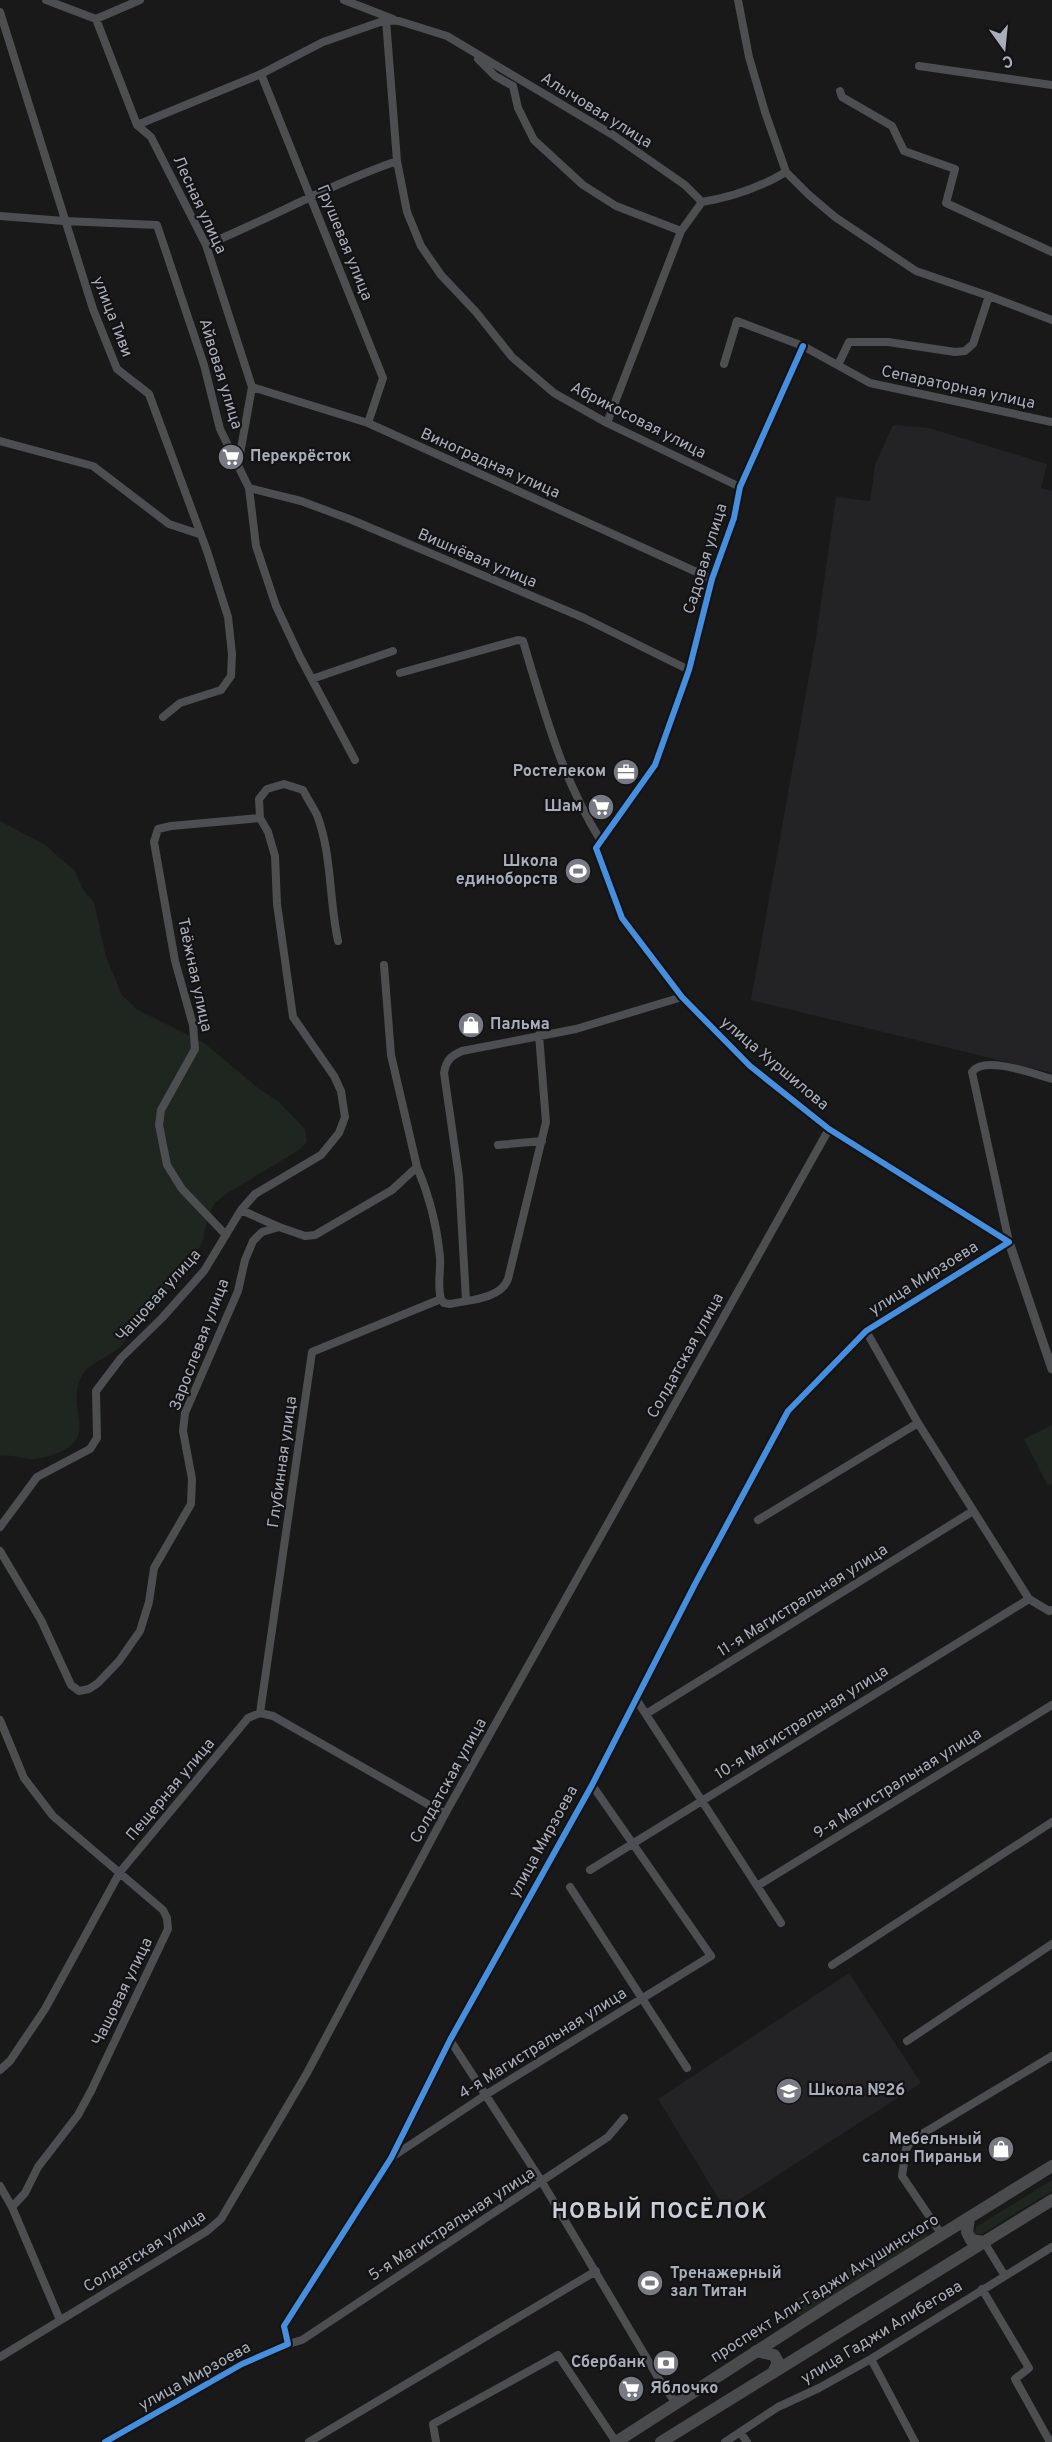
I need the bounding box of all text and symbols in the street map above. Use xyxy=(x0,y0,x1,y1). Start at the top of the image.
north arrow xyxy=(974,18,1034,78)
text: С xyxy=(1000,50,1015,72)
street label: Алычовая улица xyxy=(537,69,655,153)
street label: Лесная улица xyxy=(168,153,230,257)
street label: Грушевая улица xyxy=(312,182,376,304)
street label: улица Тиви xyxy=(87,274,137,360)
street label: Айвовая улица xyxy=(194,316,246,432)
street label: Сепараторная улица xyxy=(879,362,1037,414)
street label: Абрикосовая улица xyxy=(567,378,709,464)
street label: Виноградная улица xyxy=(417,424,563,504)
supermarket icon: Перекрёсток xyxy=(216,442,246,472)
place label: Перекрёсток xyxy=(250,447,351,467)
street label: Садовая улица xyxy=(680,501,732,617)
street label: Вишнёвая улица xyxy=(414,525,540,593)
office icon: Ростелеком xyxy=(611,757,641,787)
place label: Ростелеком xyxy=(513,762,606,782)
supermarket icon: Шам xyxy=(586,792,616,822)
place label: Шам xyxy=(544,797,582,817)
place label: Школа единоборств xyxy=(456,852,558,890)
sports icon: Школа единоборств xyxy=(563,856,593,886)
street label: Таёжная улица xyxy=(172,916,216,1034)
shop icon: Пальма xyxy=(456,1010,486,1040)
street label: улица Хуршилова xyxy=(716,1013,832,1115)
place label: Пальма xyxy=(490,1015,550,1035)
street label: улица Мирзоева xyxy=(866,1237,982,1321)
street label: Чащовая улица xyxy=(112,1245,206,1347)
street label: Зарослевая улица xyxy=(166,1276,234,1414)
street label: Солдатская улица xyxy=(643,1290,729,1422)
street label: Глубинная улица xyxy=(264,1395,302,1529)
street label: 11-я Магистральная улица xyxy=(714,1540,892,1662)
street label: 10-я Магистральная улица xyxy=(712,1661,892,1785)
street label: Солдатская улица xyxy=(406,1715,492,1847)
street label: 9-я Магистральная улица xyxy=(810,1724,986,1844)
street label: Пещерная улица xyxy=(122,1735,220,1845)
street label: улица Мирзоева xyxy=(505,1782,583,1902)
street label: Чащовая улица xyxy=(88,1935,158,2049)
street label: 4-я Магистральная улица xyxy=(455,1984,631,2104)
school or university icon: Школа №26 xyxy=(774,2076,804,2106)
place label: Школа №26 xyxy=(808,2081,905,2101)
place label: Мебельный салон Пираньи xyxy=(862,2130,982,2168)
shop icon: Мебельный салон Пираньи xyxy=(986,2134,1016,2164)
street label: 5-я Магистральная улица xyxy=(365,2164,539,2286)
district label: НОВЫЙ ПОСЁЛОК xyxy=(552,2196,768,2226)
street label: Солдатская улица xyxy=(80,2206,210,2298)
street label: проспект Али-Гаджи Акушинского xyxy=(707,2210,943,2368)
place label: Тренажерный зал Титан xyxy=(670,2264,782,2302)
sports icon: Тренажерный зал Титан xyxy=(635,2268,665,2298)
street label: улица Гаджи Алибегова xyxy=(798,2277,966,2389)
street label: улица Мирзоева xyxy=(135,2338,255,2416)
bank icon: Сбербанк xyxy=(651,2348,681,2378)
place label: Сбербанк xyxy=(571,2353,646,2373)
supermarket icon: Яблочко xyxy=(616,2374,646,2404)
place label: Яблочко xyxy=(650,2379,718,2399)

